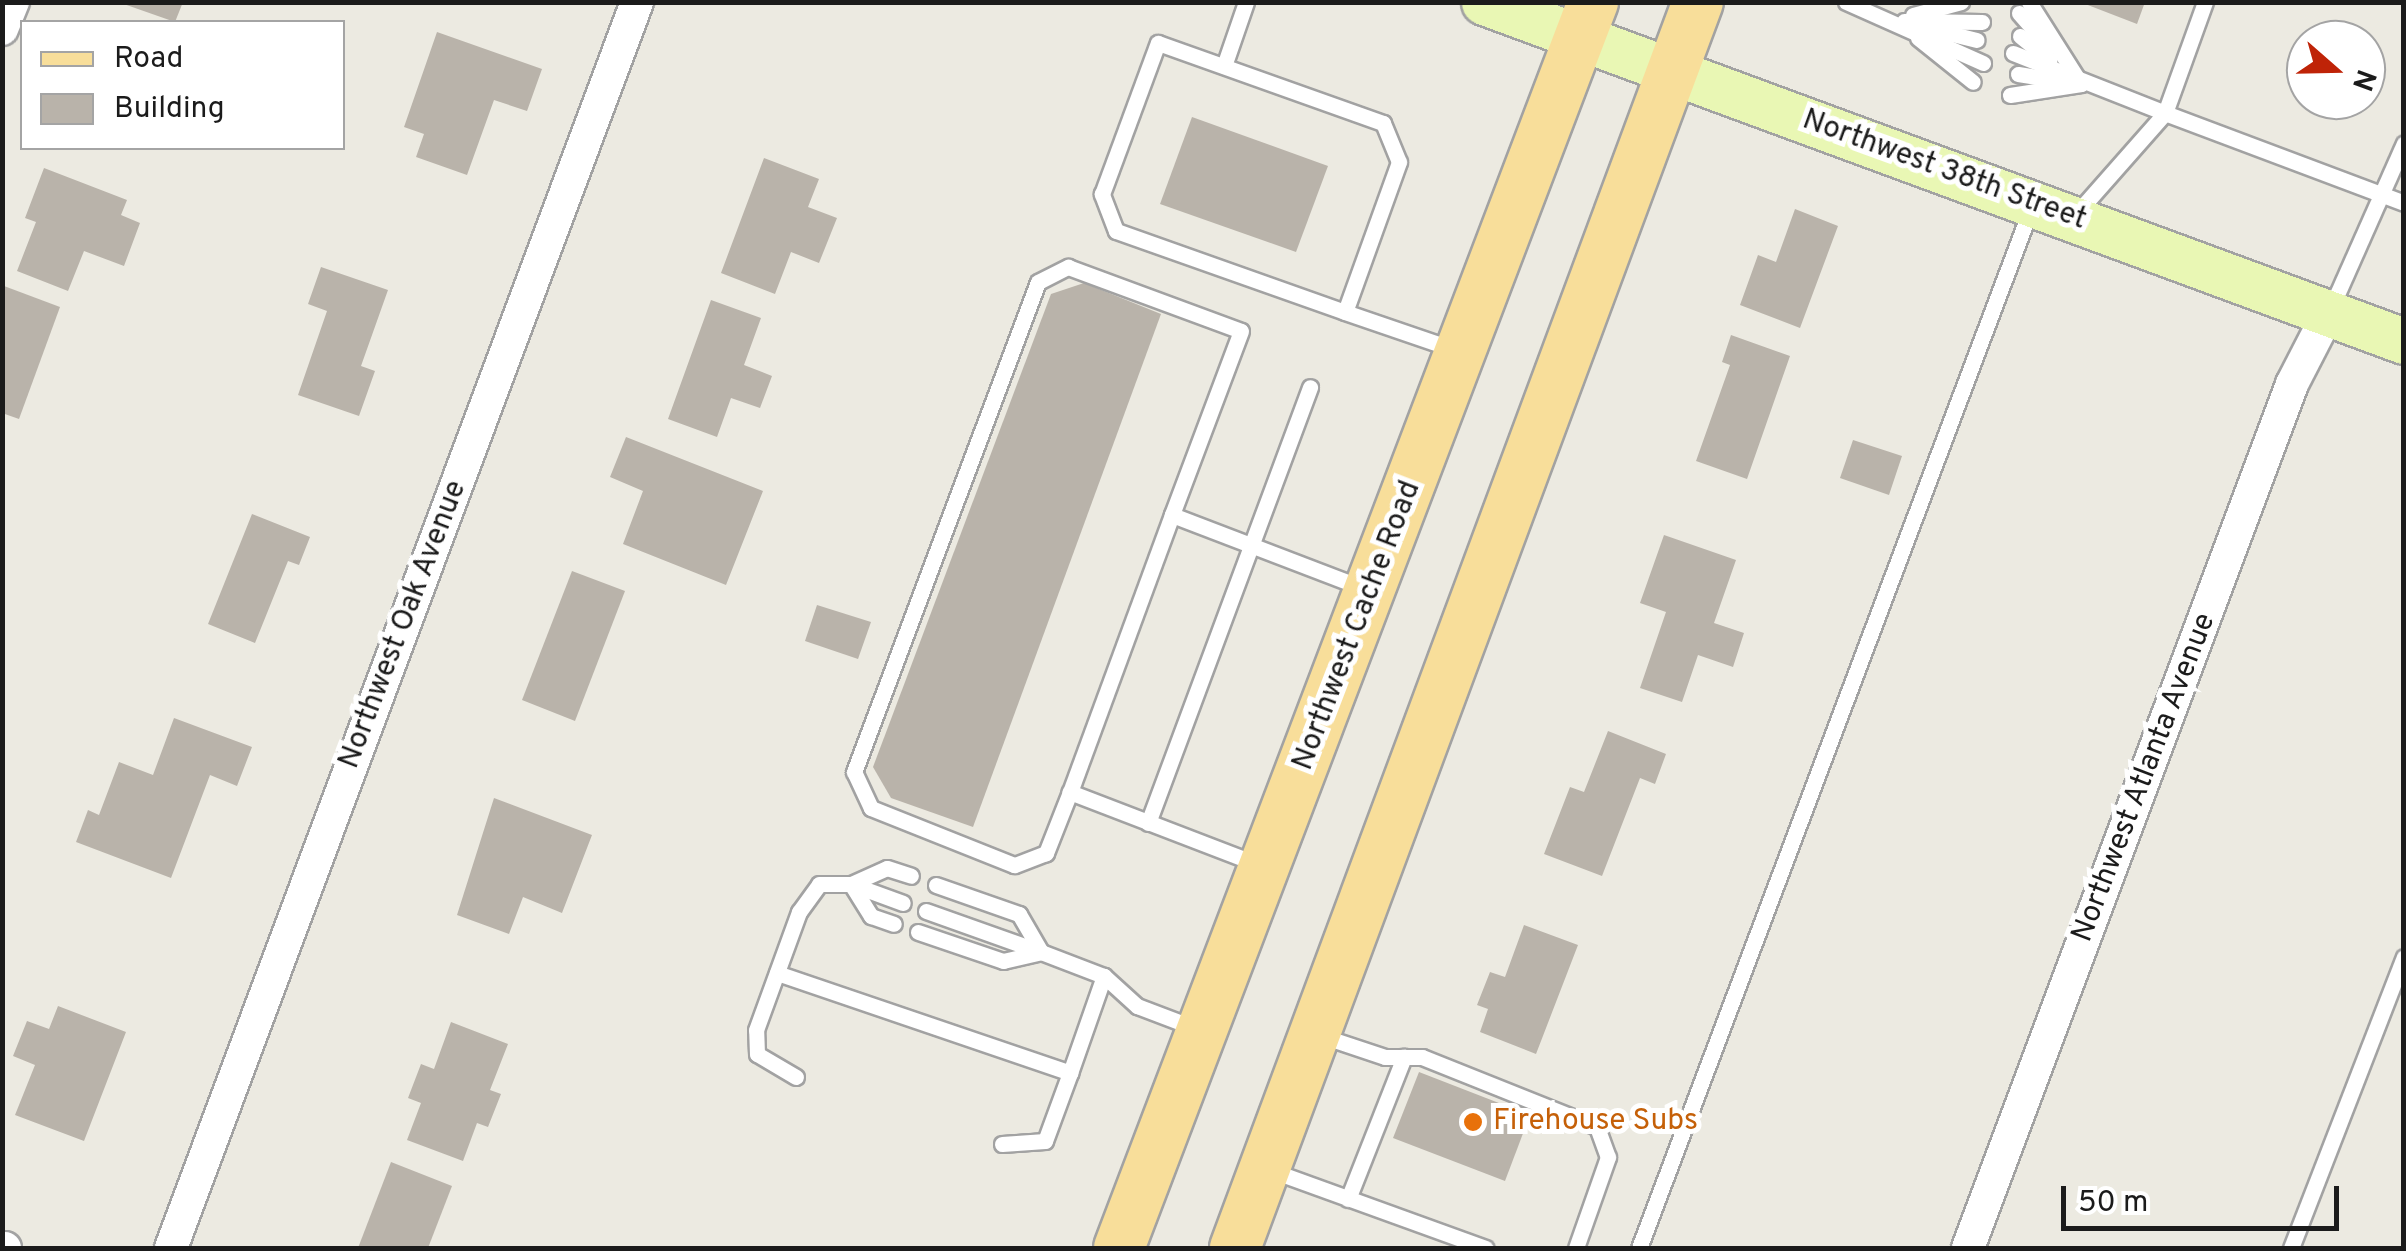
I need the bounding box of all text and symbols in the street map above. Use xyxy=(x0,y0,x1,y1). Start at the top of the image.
legend xyxy=(20,20,345,150)
north arrow xyxy=(2286,20,2386,120)
text: Road xyxy=(114,41,183,78)
text: N xyxy=(2342,64,2383,95)
text: Building xyxy=(114,91,225,128)
street label: Northwest 38th Street xyxy=(1797,103,2091,239)
street label: Northwest Oak Avenue xyxy=(332,475,476,775)
street label: Northwest Cache Road xyxy=(1286,476,1430,776)
street label: Northwest Atlanta Avenue xyxy=(2065,607,2225,949)
place label: Firehouse Subs xyxy=(1493,1104,1698,1140)
marker: Firehouse Subs xyxy=(1462,1111,1484,1133)
scale bar xyxy=(2066,1166,2344,1228)
text: 50 m xyxy=(2078,1185,2148,1222)

